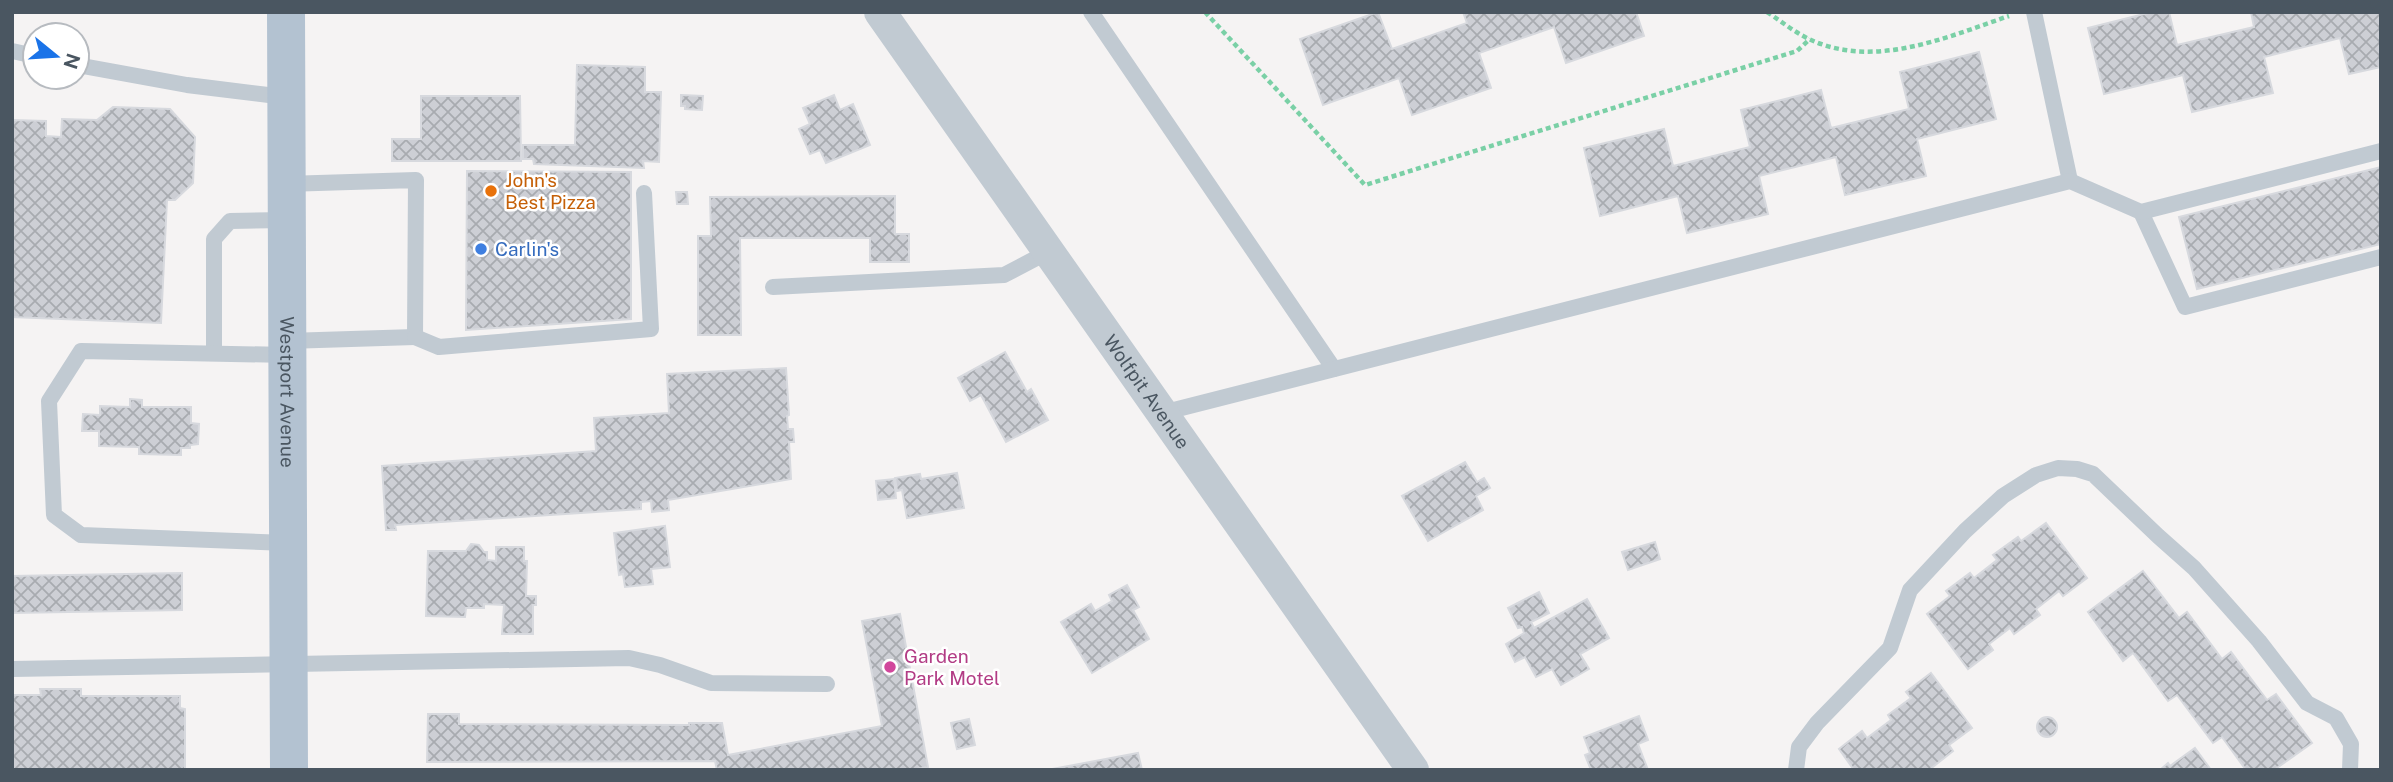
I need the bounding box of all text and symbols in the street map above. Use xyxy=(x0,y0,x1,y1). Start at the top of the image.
north arrow xyxy=(21,21,91,91)
text: N xyxy=(59,51,85,72)
place label: John's Best Pizza xyxy=(505,169,596,213)
marker: John's Best Pizza xyxy=(483,183,499,199)
place label: Carlin's xyxy=(495,238,559,260)
marker: Carlin's xyxy=(473,241,489,257)
street label: Westport Avenue xyxy=(276,316,299,468)
street label: Wolfpit Avenue xyxy=(1099,330,1194,453)
place label: Garden Park Motel xyxy=(904,645,1000,689)
marker: Garden Park Motel xyxy=(882,659,898,675)

